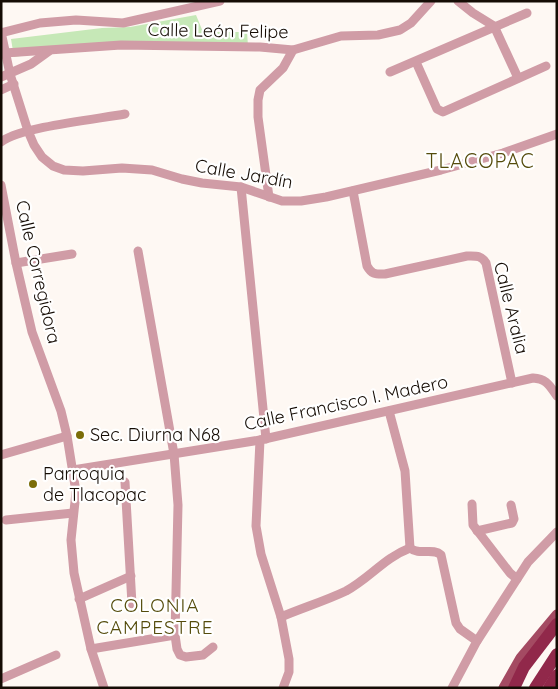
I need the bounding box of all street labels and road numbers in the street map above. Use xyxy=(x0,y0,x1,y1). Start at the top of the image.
street label: Calle León Felipe xyxy=(147,18,289,43)
street label: Calle Jardín xyxy=(193,154,295,193)
street label: Calle Corregidora xyxy=(11,198,66,346)
street label: Calle Aralia xyxy=(489,259,534,356)
street label: Calle Francisco I. Madero xyxy=(242,370,450,435)

